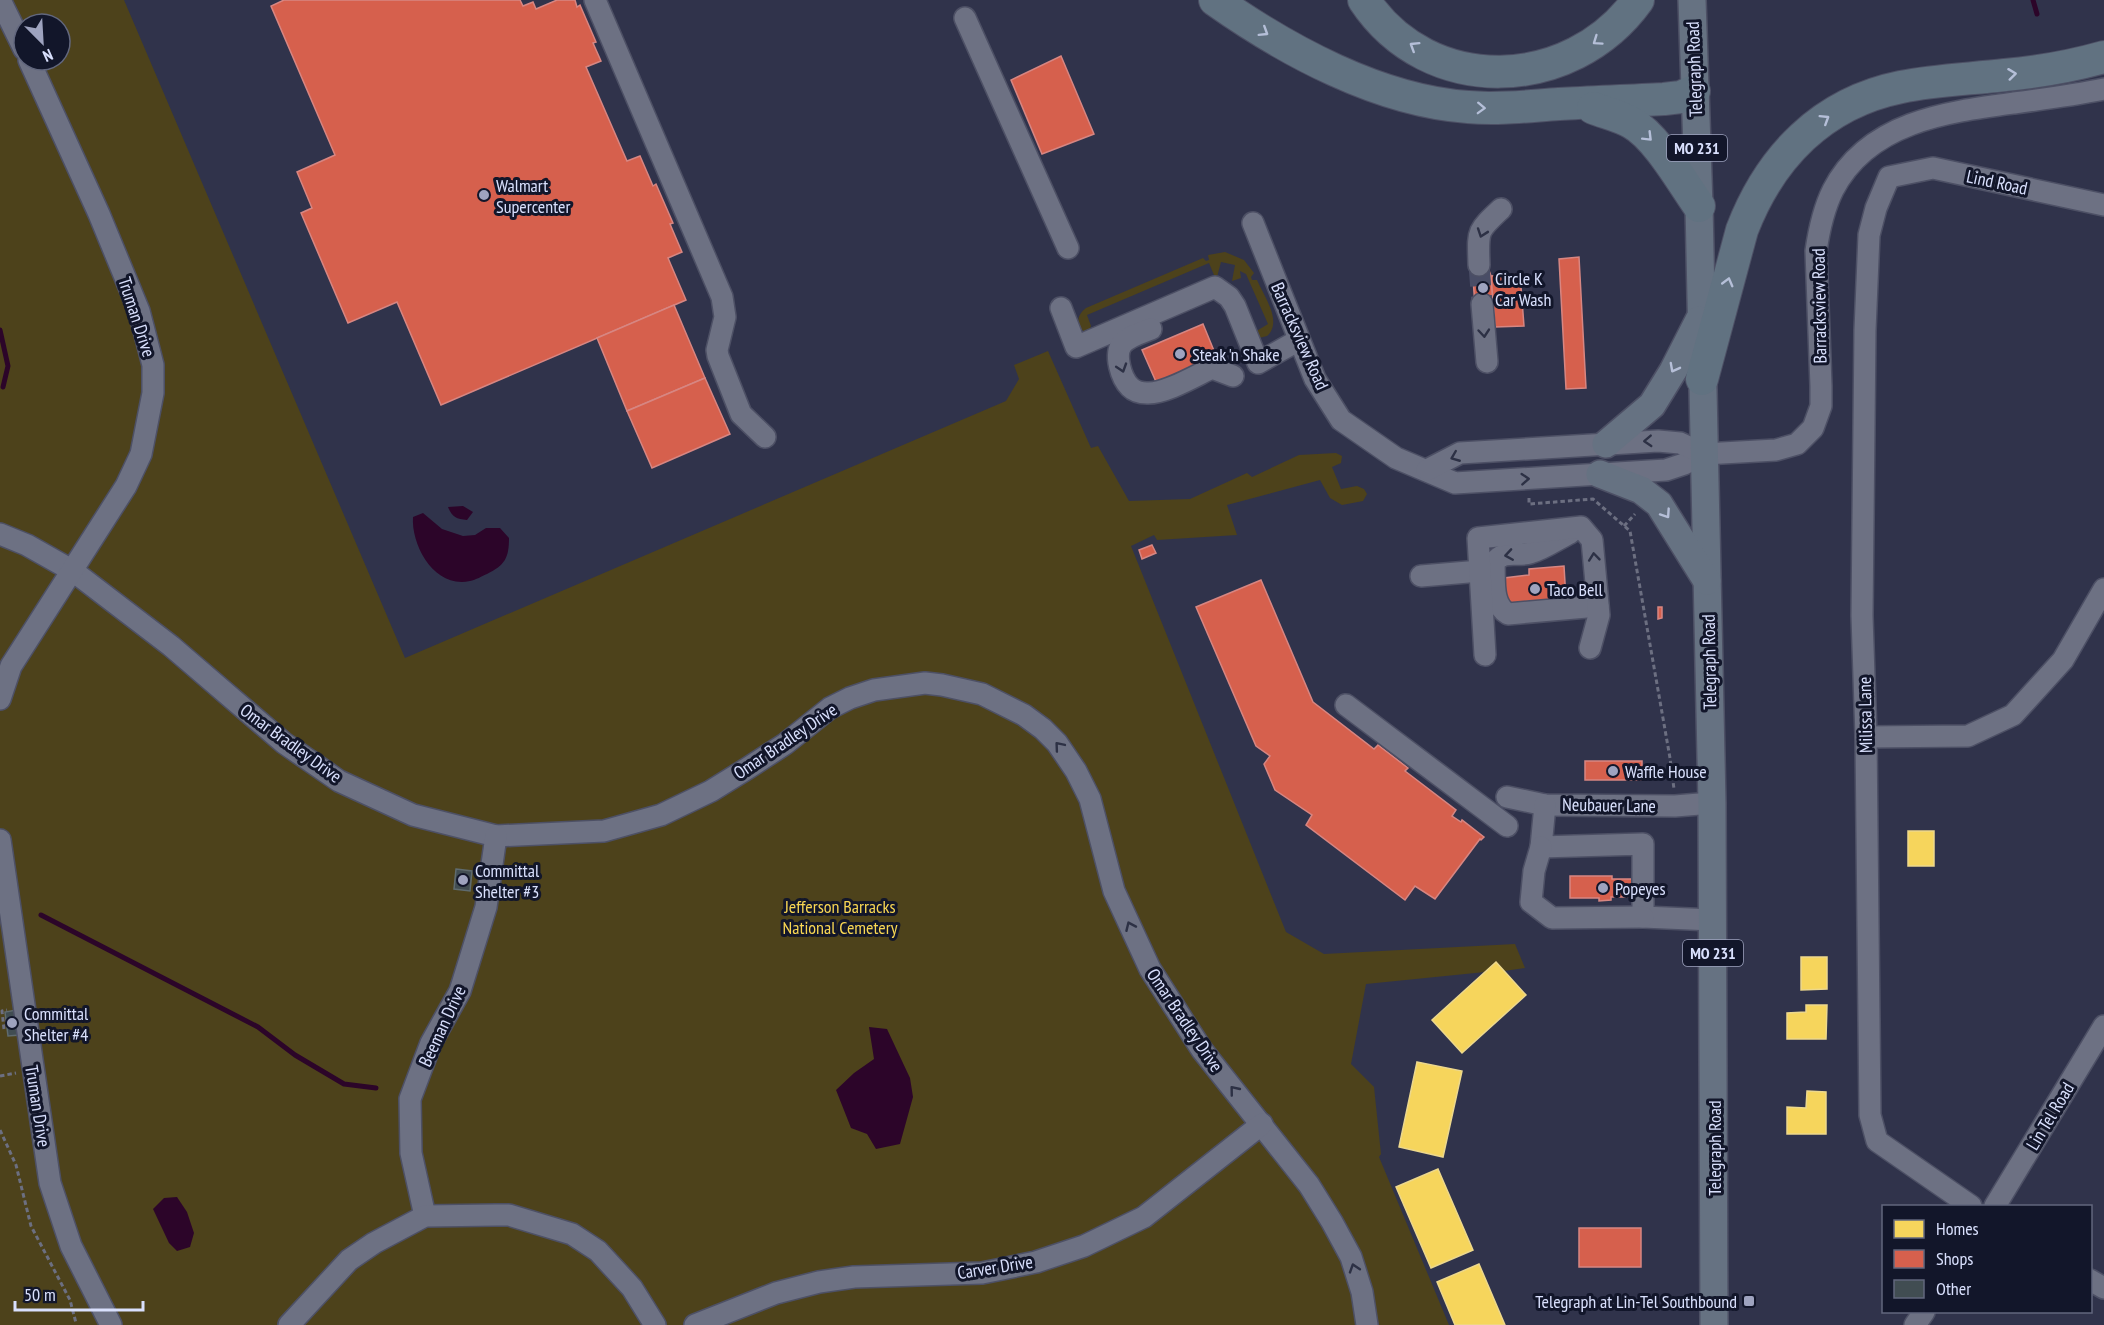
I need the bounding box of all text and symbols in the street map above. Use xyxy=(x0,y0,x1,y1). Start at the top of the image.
north arrow xyxy=(12,12,72,72)
street label: Telegraph Road xyxy=(1681,21,1707,117)
one-way arrow xyxy=(1258,25,1268,37)
one-way arrow xyxy=(1592,34,1603,45)
one-way arrow xyxy=(1409,43,1420,54)
text: N xyxy=(40,45,56,67)
one-way arrow xyxy=(2008,69,2017,81)
one-way arrow xyxy=(1477,101,1486,114)
one-way arrow xyxy=(1818,115,1829,126)
one-way arrow xyxy=(1641,129,1652,140)
road number: MO 231 xyxy=(1667,135,1727,161)
street label: Lind Road xyxy=(1964,164,2030,200)
place label: Walmart Supercenter xyxy=(496,174,570,218)
marker: Walmart Supercenter xyxy=(477,188,491,202)
one-way arrow xyxy=(1476,228,1489,238)
street label: Barracksview Road xyxy=(1806,248,1832,364)
place label: Circle K Car Wash xyxy=(1495,267,1551,311)
street label: Truman Drive xyxy=(113,274,161,360)
one-way arrow xyxy=(1721,277,1733,288)
street label: Barracksview Road xyxy=(1266,279,1334,393)
marker: Circle K Car Wash xyxy=(1476,281,1490,295)
one-way arrow xyxy=(1477,329,1490,338)
place label: Steak 'n Shake xyxy=(1192,343,1280,366)
marker: Steak 'n Shake xyxy=(1173,347,1187,361)
one-way arrow xyxy=(1114,362,1127,373)
one-way arrow xyxy=(1670,362,1681,373)
one-way arrow xyxy=(1644,435,1653,448)
one-way arrow xyxy=(1450,450,1461,462)
one-way arrow xyxy=(1520,473,1529,486)
one-way arrow xyxy=(1659,508,1670,519)
one-way arrow xyxy=(1504,548,1514,561)
one-way arrow xyxy=(1588,553,1601,562)
place label: Taco Bell xyxy=(1547,578,1604,601)
marker: Taco Bell xyxy=(1528,582,1542,596)
street label: Telegraph Road xyxy=(1697,614,1721,710)
street label: Milissa Lane xyxy=(1853,677,1877,753)
street label: Omar Bradley Drive xyxy=(236,698,346,788)
street label: Omar Bradley Drive xyxy=(729,698,841,784)
one-way arrow xyxy=(1055,742,1066,753)
place label: Waffle House xyxy=(1625,760,1707,783)
marker: Waffle House xyxy=(1606,764,1620,778)
street label: Neubauer Lane xyxy=(1562,793,1656,817)
place label: Committal Shelter #3 xyxy=(475,859,540,903)
marker: Committal Shelter #3 xyxy=(456,873,470,887)
place label: Popeyes xyxy=(1615,877,1666,900)
marker: Popeyes xyxy=(1596,881,1610,895)
park label: Jefferson Barracks National Cemetery xyxy=(783,895,898,939)
one-way arrow xyxy=(1125,922,1137,933)
road number: MO 231 xyxy=(1683,940,1743,966)
street label: Omar Bradley Drive xyxy=(1142,964,1228,1076)
street label: Beeman Drive xyxy=(413,982,471,1070)
place label: Committal Shelter #4 xyxy=(24,1002,89,1046)
marker: Committal Shelter #4 xyxy=(5,1016,19,1030)
street label: Truman Drive xyxy=(20,1063,56,1149)
street label: Lin Tel Road xyxy=(2021,1078,2079,1154)
one-way arrow xyxy=(1231,1086,1242,1097)
street label: Telegraph Road xyxy=(1703,1100,1726,1196)
legend xyxy=(1882,1205,2092,1313)
text: Homes xyxy=(1936,1217,1979,1240)
text: Shops xyxy=(1936,1247,1973,1270)
street label: Carver Drive xyxy=(956,1250,1034,1284)
one-way arrow xyxy=(1349,1263,1362,1274)
scale bar xyxy=(15,1274,142,1312)
text: Other xyxy=(1936,1277,1971,1300)
text: 50 m xyxy=(24,1283,56,1306)
place label: Telegraph at Lin-Tel Southbound xyxy=(1535,1290,1737,1313)
marker: Telegraph at Lin-Tel Southbound xyxy=(1742,1294,1756,1308)

